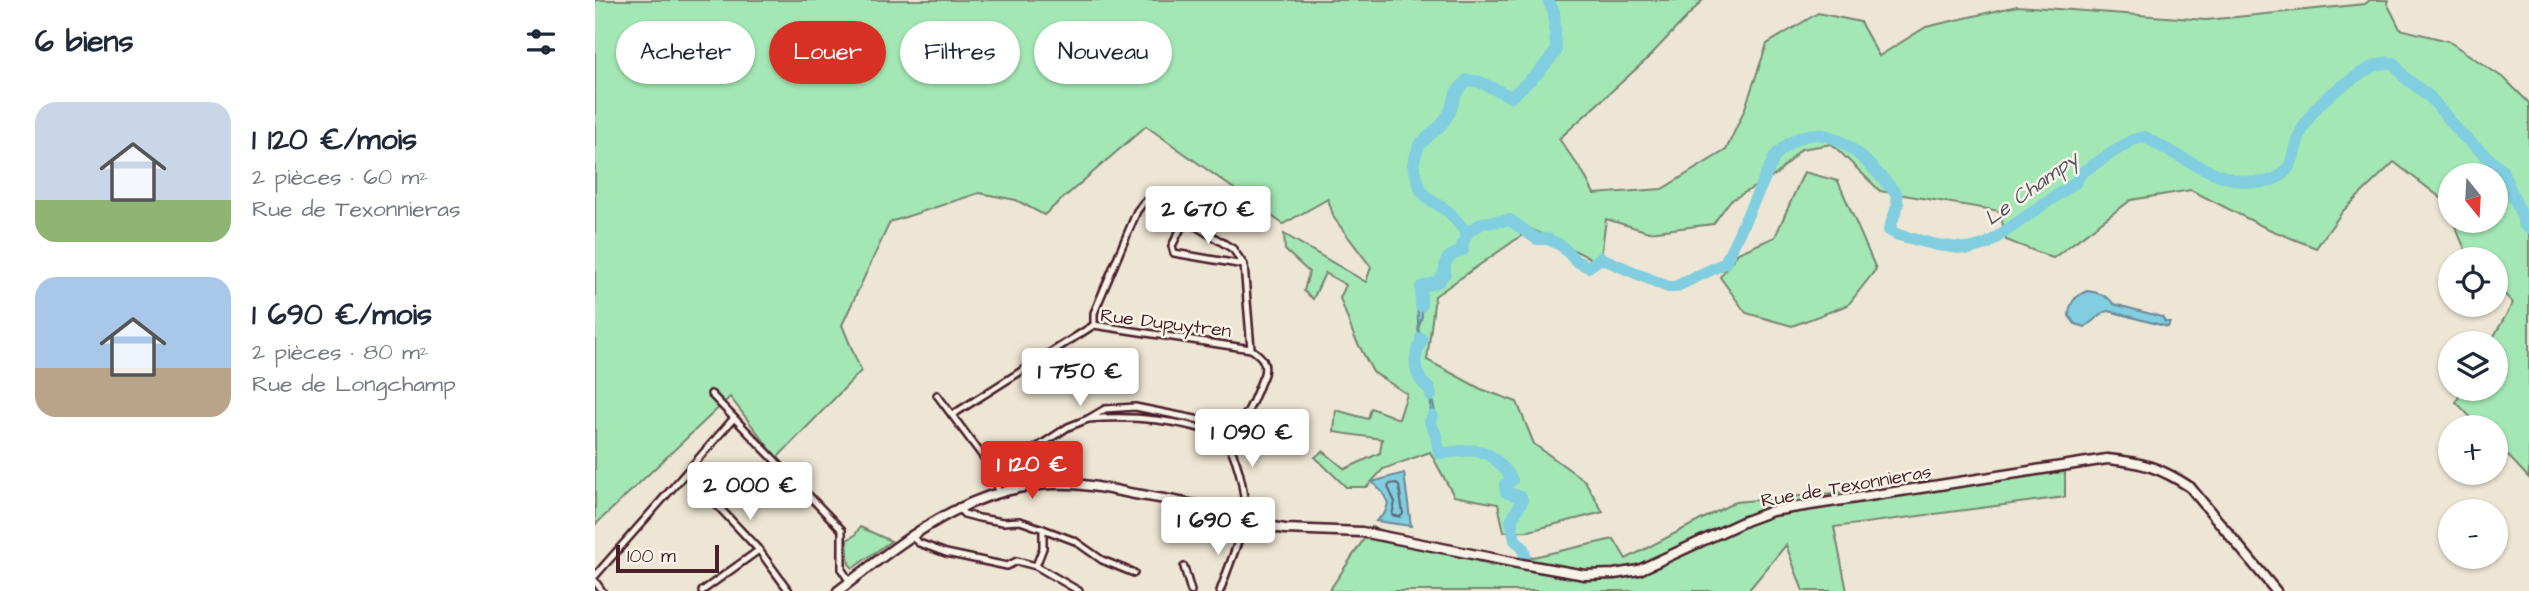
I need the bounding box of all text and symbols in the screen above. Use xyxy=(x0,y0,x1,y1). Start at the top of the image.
text: 6 biens xyxy=(35,21,134,63)
chip: Acheter xyxy=(616,21,755,84)
chip: Louer xyxy=(769,21,886,84)
chip: Filtres xyxy=(900,21,1020,84)
chip: Nouveau xyxy=(1034,21,1172,84)
icon: filters xyxy=(522,23,560,61)
text: 1 120 €/mois xyxy=(252,119,417,161)
icon: home xyxy=(91,130,175,214)
water label: Le Champy xyxy=(1978,143,2087,233)
text: 2 pièces · 60 m² xyxy=(252,161,428,193)
north arrow xyxy=(2438,163,2508,233)
map controls xyxy=(2438,163,2508,569)
pin: 2 670 € xyxy=(1143,187,1273,246)
text: Rue de Texonnieras xyxy=(252,193,461,225)
text: 2 670 € xyxy=(1162,193,1254,225)
button: locate xyxy=(2438,247,2508,317)
text: 1 690 €/mois xyxy=(252,294,432,336)
street label: Rue Dupuytren xyxy=(1099,302,1233,346)
icon: home xyxy=(91,305,175,389)
button: layers xyxy=(2438,331,2508,401)
text: 2 pièces · 80 m² xyxy=(252,336,428,368)
pin: 1 750 € xyxy=(1015,348,1145,408)
text: 1 750 € xyxy=(1038,355,1122,387)
text: Rue de Longchamp xyxy=(252,368,456,400)
pin: 1 090 € xyxy=(1187,410,1317,469)
button: + xyxy=(2438,415,2508,485)
text: 1 090 € xyxy=(1211,416,1293,448)
pin: 1 120 € xyxy=(967,442,1097,501)
text: 1 120 € xyxy=(997,448,1067,480)
street label: Rue de Texonnieras xyxy=(1759,458,1933,515)
pin: 2 000 € xyxy=(685,462,815,522)
text: 2 000 € xyxy=(703,469,797,501)
pin: 1 690 € xyxy=(1153,498,1283,557)
button: − xyxy=(2438,499,2508,569)
text: 1 690 € xyxy=(1177,504,1259,536)
scale bar xyxy=(616,542,719,574)
text: 100 m xyxy=(627,543,676,570)

